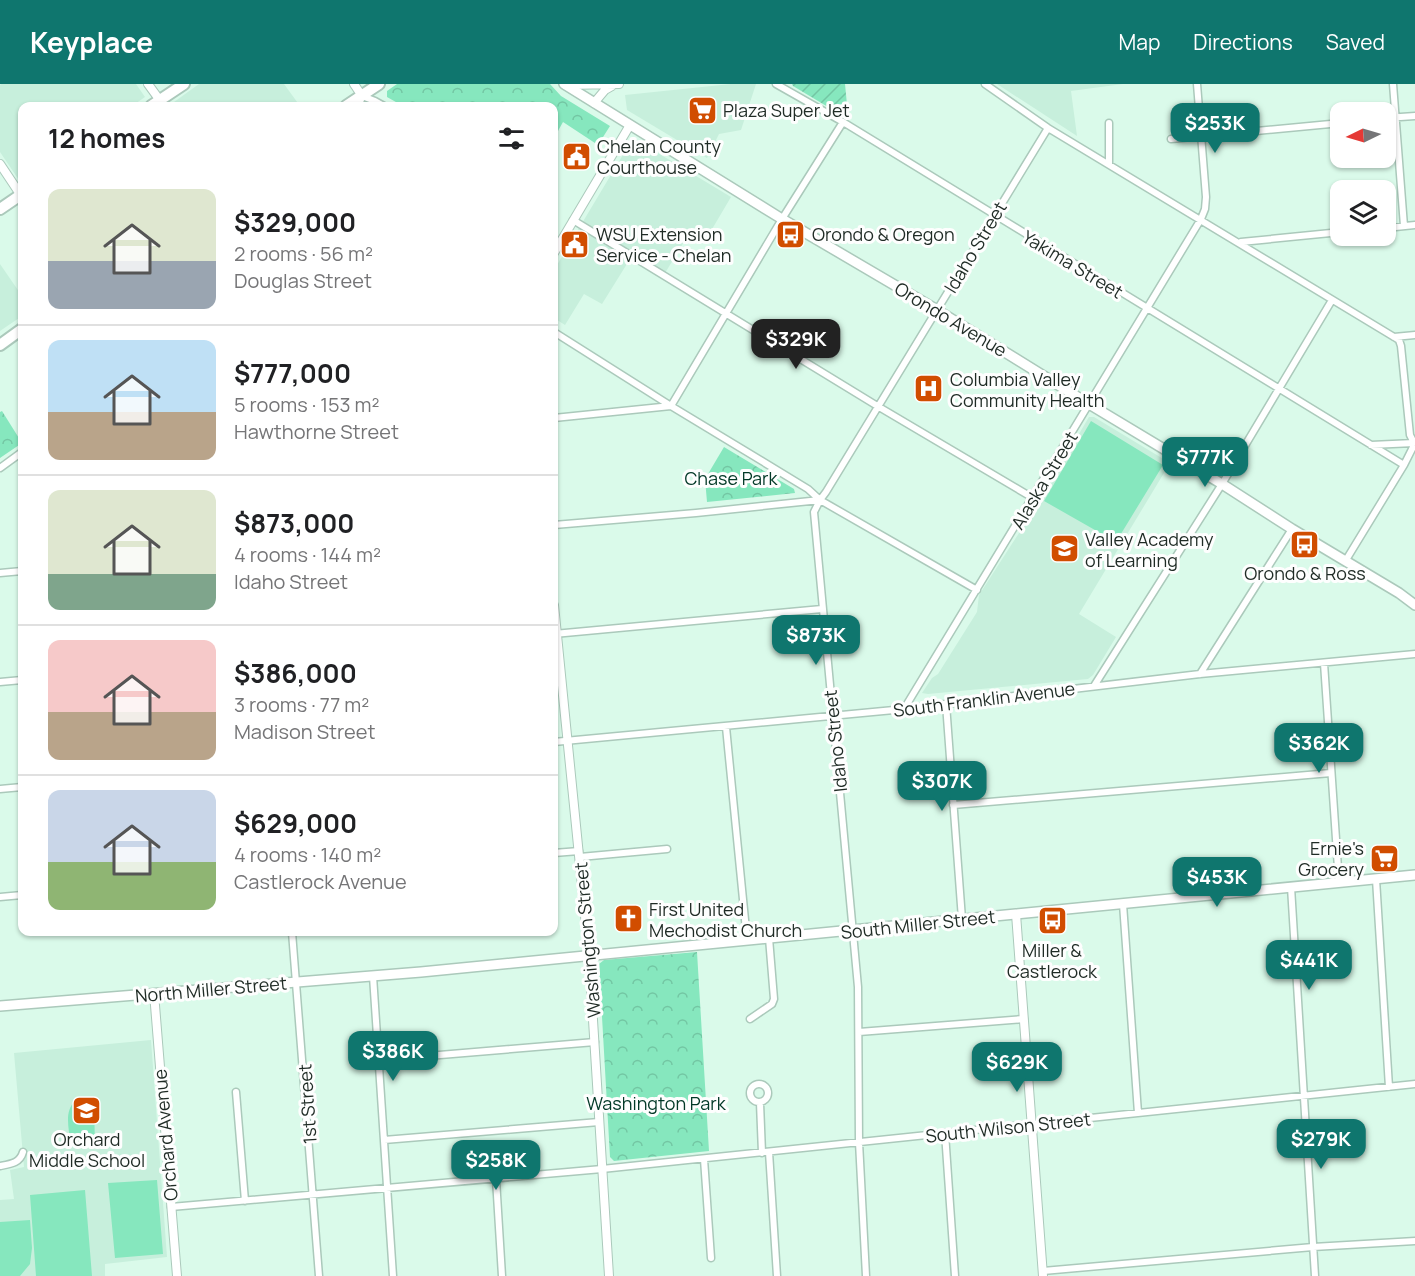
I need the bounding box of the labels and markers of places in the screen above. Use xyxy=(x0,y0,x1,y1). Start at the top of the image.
supermarket icon: Plaza Super Jet xyxy=(686,94,718,126)
place label: Plaza Super Jet xyxy=(723,98,850,122)
pin: $253K xyxy=(1173,103,1257,154)
place label: Chelan County Courthouse xyxy=(597,134,721,179)
public building icon: Chelan County Courthouse xyxy=(560,140,592,172)
bus stop icon: Orondo & Oregon xyxy=(775,218,807,250)
place label: WSU Extension Service - Chelan xyxy=(596,222,731,267)
place label: Orondo & Oregon xyxy=(812,222,955,246)
public building icon: WSU Extension Service - Chelan xyxy=(559,228,591,260)
pin: $329K xyxy=(754,319,838,370)
place label: Columbia Valley Community Health xyxy=(950,367,1104,412)
hospital icon: Columbia Valley Community Health xyxy=(913,373,945,405)
pin: $777K xyxy=(1163,437,1247,488)
place label: Valley Academy of Learning xyxy=(1085,527,1214,572)
bus stop icon: Orondo & Ross xyxy=(1289,528,1321,560)
school or university icon: Valley Academy of Learning xyxy=(1048,533,1080,565)
place label: Orondo & Ross xyxy=(1244,561,1366,585)
pin: $873K xyxy=(774,615,858,666)
pin: $362K xyxy=(1277,723,1361,774)
pin: $307K xyxy=(900,761,984,812)
place label: Ernie's Grocery xyxy=(1298,836,1364,881)
supermarket icon: Ernie's Grocery xyxy=(1369,842,1401,874)
pin: $453K xyxy=(1175,857,1259,908)
place label: First United Mechodist Church xyxy=(649,897,802,942)
church icon: First United Mechodist Church xyxy=(612,903,644,935)
bus stop icon: Miller & Castlerock xyxy=(1036,905,1068,937)
place label: Miller & Castlerock xyxy=(1007,938,1098,983)
pin: $441K xyxy=(1267,940,1351,991)
pin: $386K xyxy=(351,1031,435,1082)
pin: $629K xyxy=(975,1042,1059,1093)
school or university icon: Orchard Middle School xyxy=(71,1094,103,1126)
pin: $279K xyxy=(1279,1119,1363,1170)
place label: Orchard Middle School xyxy=(29,1127,145,1172)
pin: $258K xyxy=(454,1140,538,1191)

